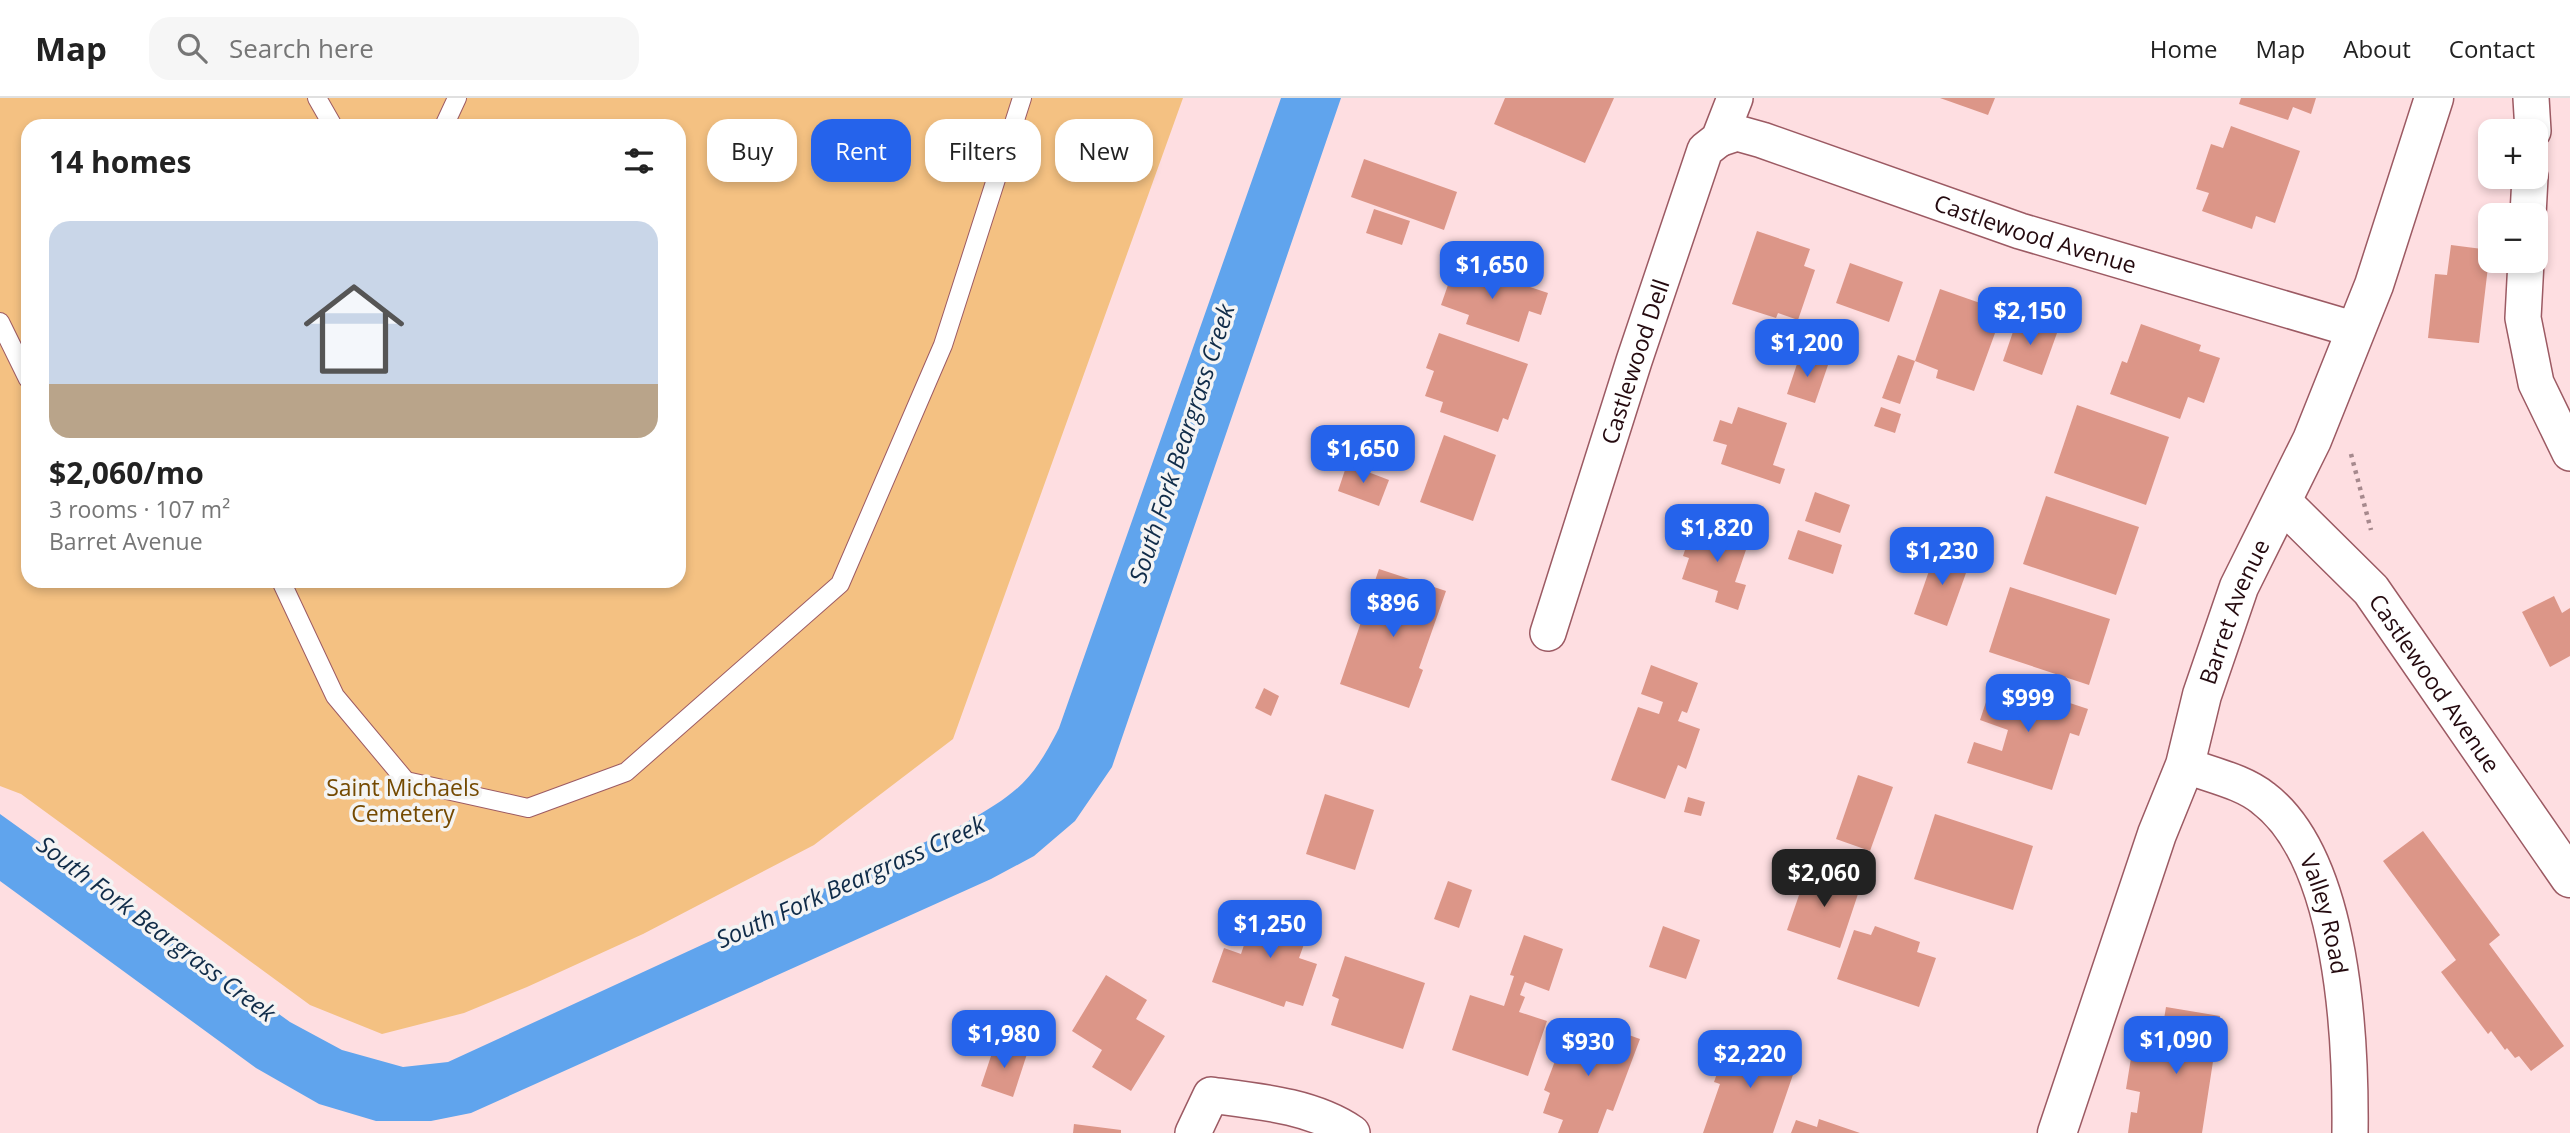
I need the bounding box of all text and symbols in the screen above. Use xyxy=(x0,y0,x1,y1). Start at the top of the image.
search box xyxy=(149,17,639,80)
text: Map xyxy=(35,26,107,71)
icon: search xyxy=(173,29,211,67)
text: Search here xyxy=(229,30,374,66)
text: Home xyxy=(2150,32,2218,65)
text: Map xyxy=(2256,32,2305,65)
text: About xyxy=(2343,32,2411,65)
text: Contact xyxy=(2449,32,2535,65)
chip: Buy xyxy=(707,119,797,182)
chip: Rent xyxy=(811,119,911,182)
chip: Filters xyxy=(925,119,1041,182)
chip: New xyxy=(1055,119,1153,182)
map controls xyxy=(2478,119,2548,273)
button: + xyxy=(2478,119,2548,189)
text: 14 homes xyxy=(49,141,192,182)
icon: filters xyxy=(620,142,658,180)
street label: Castlewood Avenue xyxy=(1930,186,2141,281)
button: − xyxy=(2478,203,2548,273)
pin: $1,650 xyxy=(1435,242,1549,301)
text: $1,650 xyxy=(1456,248,1528,280)
icon: home xyxy=(291,266,417,392)
street label: Castlewood Dell xyxy=(1593,275,1677,448)
pin: $2,150 xyxy=(1973,288,2087,347)
text: $2,150 xyxy=(1994,294,2066,326)
water label: South Fork Beargrass Creek xyxy=(1120,298,1242,586)
pin: $1,200 xyxy=(1750,320,1864,379)
text: $1,200 xyxy=(1771,326,1843,358)
pin: $1,650 xyxy=(1306,426,1420,485)
text: $1,650 xyxy=(1327,432,1399,464)
text: $2,060/mo xyxy=(49,452,204,493)
text: 3 rooms · 107 m² xyxy=(49,493,230,525)
pin: $1,820 xyxy=(1660,504,1774,564)
text: $1,820 xyxy=(1681,511,1753,543)
text: Barret Avenue xyxy=(49,525,203,557)
pin: $1,230 xyxy=(1885,528,1999,587)
street label: Barret Avenue xyxy=(2191,533,2276,688)
text: $1,230 xyxy=(1906,534,1978,566)
pin: $896 xyxy=(1352,580,1434,639)
text: $896 xyxy=(1367,586,1419,618)
street label: Castlewood Avenue xyxy=(2362,587,2508,779)
pin: $999 xyxy=(1987,674,2069,734)
text: $999 xyxy=(2002,681,2054,713)
park label: Saint Michaels Cemetery xyxy=(326,771,480,829)
water label: South Fork Beargrass Creek xyxy=(710,806,991,955)
water label: South Fork Beargrass Creek xyxy=(31,827,284,1029)
street label: Valley Road xyxy=(2293,849,2356,976)
pin: $2,060 xyxy=(1767,850,1881,909)
text: $2,060 xyxy=(1788,856,1860,888)
pin: $1,250 xyxy=(1213,900,1327,960)
text: $1,250 xyxy=(1234,907,1306,939)
pin: $1,980 xyxy=(947,1010,1061,1070)
pin: $1,090 xyxy=(2119,1016,2233,1076)
text: $1,980 xyxy=(968,1017,1040,1049)
pin: $930 xyxy=(1547,1018,1629,1078)
text: $1,090 xyxy=(2140,1023,2212,1055)
text: $930 xyxy=(1562,1025,1614,1057)
pin: $2,220 xyxy=(1693,1030,1807,1090)
text: $2,220 xyxy=(1714,1037,1786,1069)

